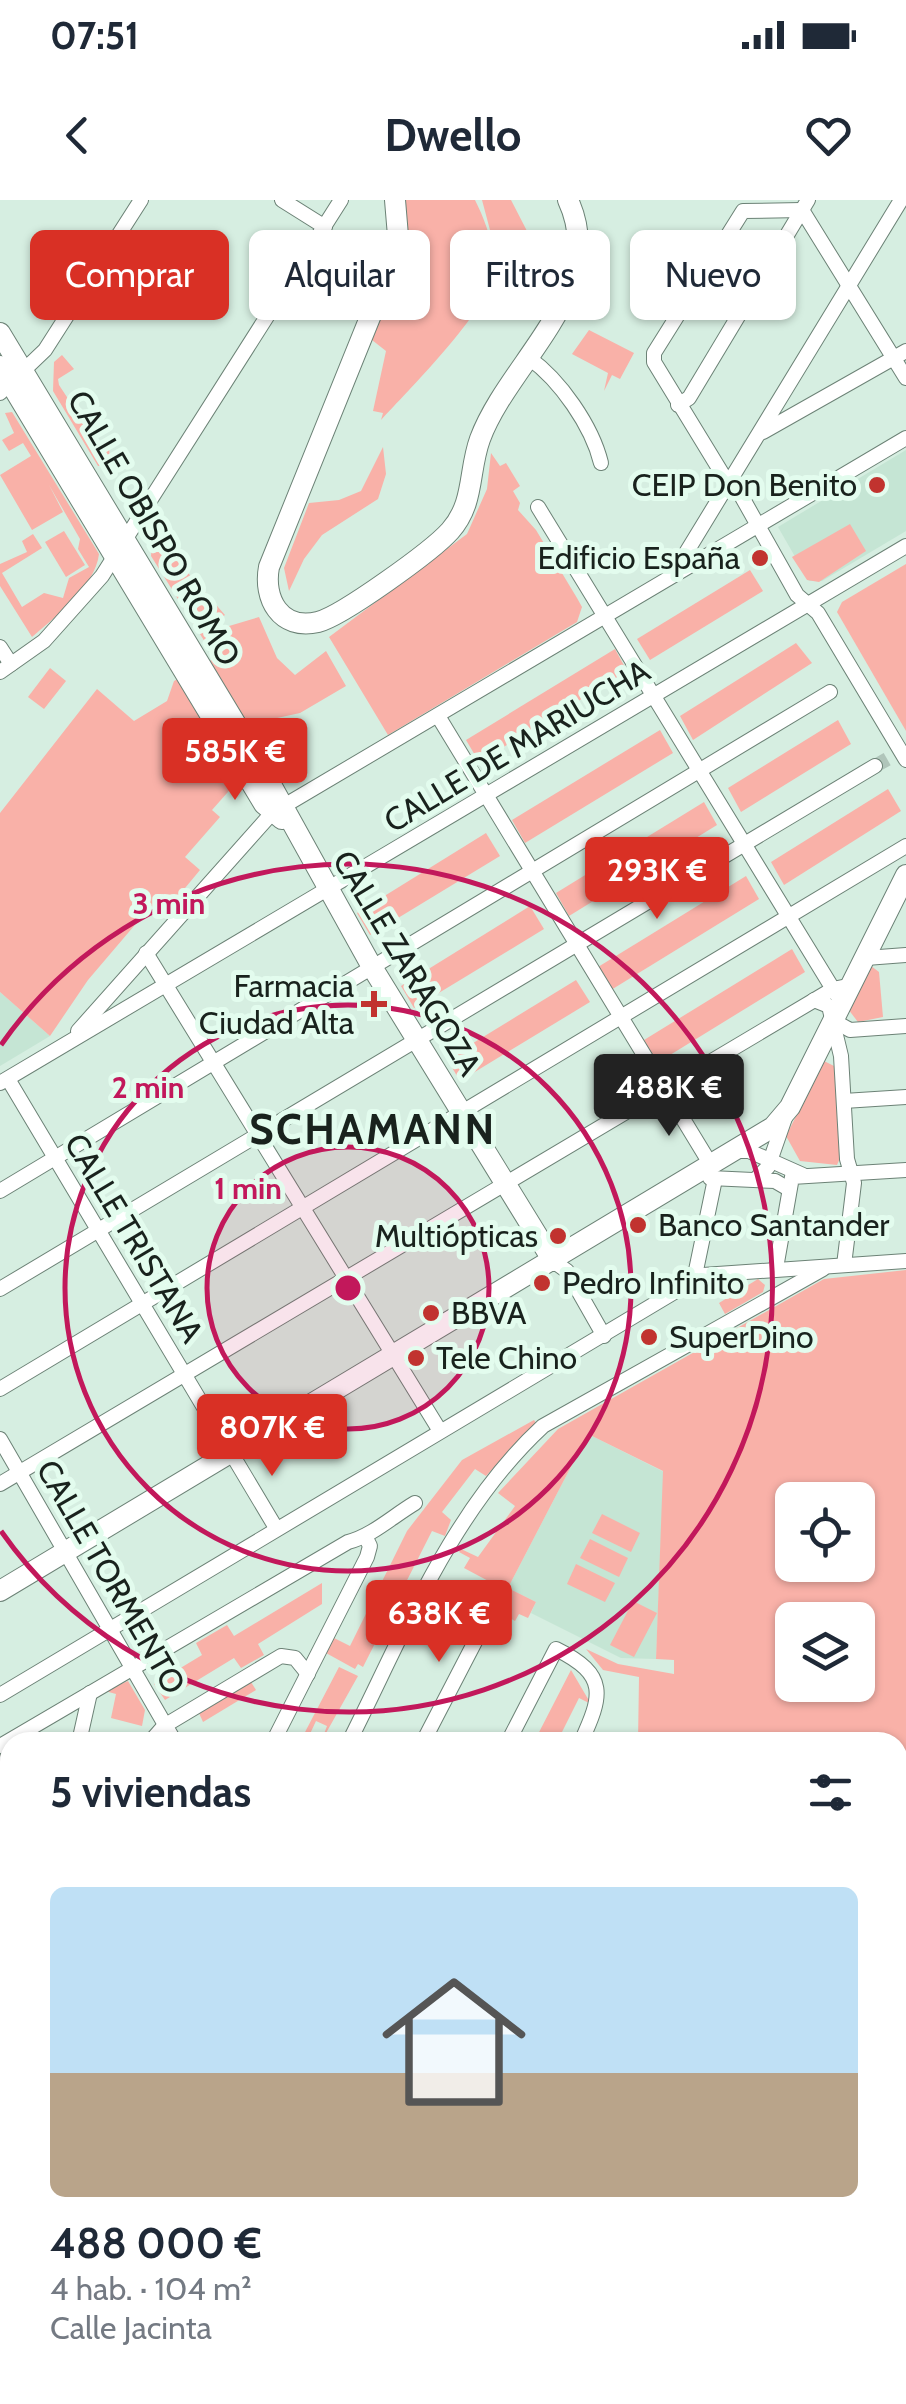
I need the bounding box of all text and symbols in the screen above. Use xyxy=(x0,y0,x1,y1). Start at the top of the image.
text: 07:51 xyxy=(50,12,139,59)
icon: back xyxy=(50,108,105,163)
text: Dwello xyxy=(384,108,522,162)
icon: heart xyxy=(801,108,856,163)
chip: Comprar xyxy=(30,230,229,320)
chip: Alquilar xyxy=(249,230,430,320)
chip: Filtros xyxy=(450,230,610,320)
chip: Nuevo xyxy=(630,230,796,320)
street label: CALLE OBISPO ROMO xyxy=(60,383,249,672)
place label: CEIP Don Benito xyxy=(632,465,857,504)
marker: CEIP Don Benito xyxy=(866,474,888,496)
place label: Edificio España xyxy=(538,538,741,577)
marker: Edificio España xyxy=(749,547,771,569)
street label: CALLE DE MARIUCHA xyxy=(377,651,657,840)
pin: 585K € xyxy=(154,718,316,803)
text: 585K € xyxy=(184,731,286,770)
pin: 293K € xyxy=(576,837,738,922)
street label: CALLE ZARAGOZA xyxy=(325,843,490,1082)
text: 293K € xyxy=(607,850,707,889)
text: 3 min xyxy=(133,885,205,922)
place label: Farmacia Ciudad Alta xyxy=(199,966,355,1042)
marker: Farmacia Ciudad Alta xyxy=(363,993,385,1015)
pin: 488K € xyxy=(588,1054,750,1139)
text: 488K € xyxy=(616,1067,722,1106)
text: 2 min xyxy=(112,1069,184,1106)
district label: SCHAMANN xyxy=(249,1103,497,1155)
street label: CALLE TRISTANA xyxy=(57,1126,212,1350)
text: 1 min xyxy=(214,1170,282,1207)
place label: Banco Santander xyxy=(658,1205,890,1244)
marker: Banco Santander xyxy=(627,1214,649,1236)
place label: Multiópticas xyxy=(375,1216,538,1255)
marker: Multiópticas xyxy=(547,1225,569,1247)
place label: Pedro Infinito xyxy=(562,1263,744,1302)
centre of rings xyxy=(330,1270,366,1306)
marker: Pedro Infinito xyxy=(531,1272,553,1294)
place label: BBVA xyxy=(451,1293,527,1332)
marker: BBVA xyxy=(420,1302,442,1324)
place label: SuperDino xyxy=(669,1317,813,1356)
marker: SuperDino xyxy=(638,1326,660,1348)
place label: Tele Chino xyxy=(436,1338,577,1377)
marker: Tele Chino xyxy=(405,1347,427,1369)
pin: 807K € xyxy=(191,1394,353,1479)
text: 807K € xyxy=(219,1407,325,1446)
street label: CALLE TORMENTO xyxy=(29,1453,194,1701)
map controls xyxy=(775,1482,875,1702)
button: locate xyxy=(775,1482,875,1582)
pin: 638K € xyxy=(358,1580,520,1665)
text: 638K € xyxy=(388,1593,490,1632)
button: layers xyxy=(775,1602,875,1702)
icon: filters xyxy=(803,1765,858,1820)
text: 5 viviendas xyxy=(50,1766,251,1818)
icon: home xyxy=(364,1952,544,2132)
text: 488 000 € xyxy=(50,2217,262,2269)
text: 4 hab. · 104 m² xyxy=(50,2269,252,2308)
text: Calle Jacinta xyxy=(50,2308,212,2347)

